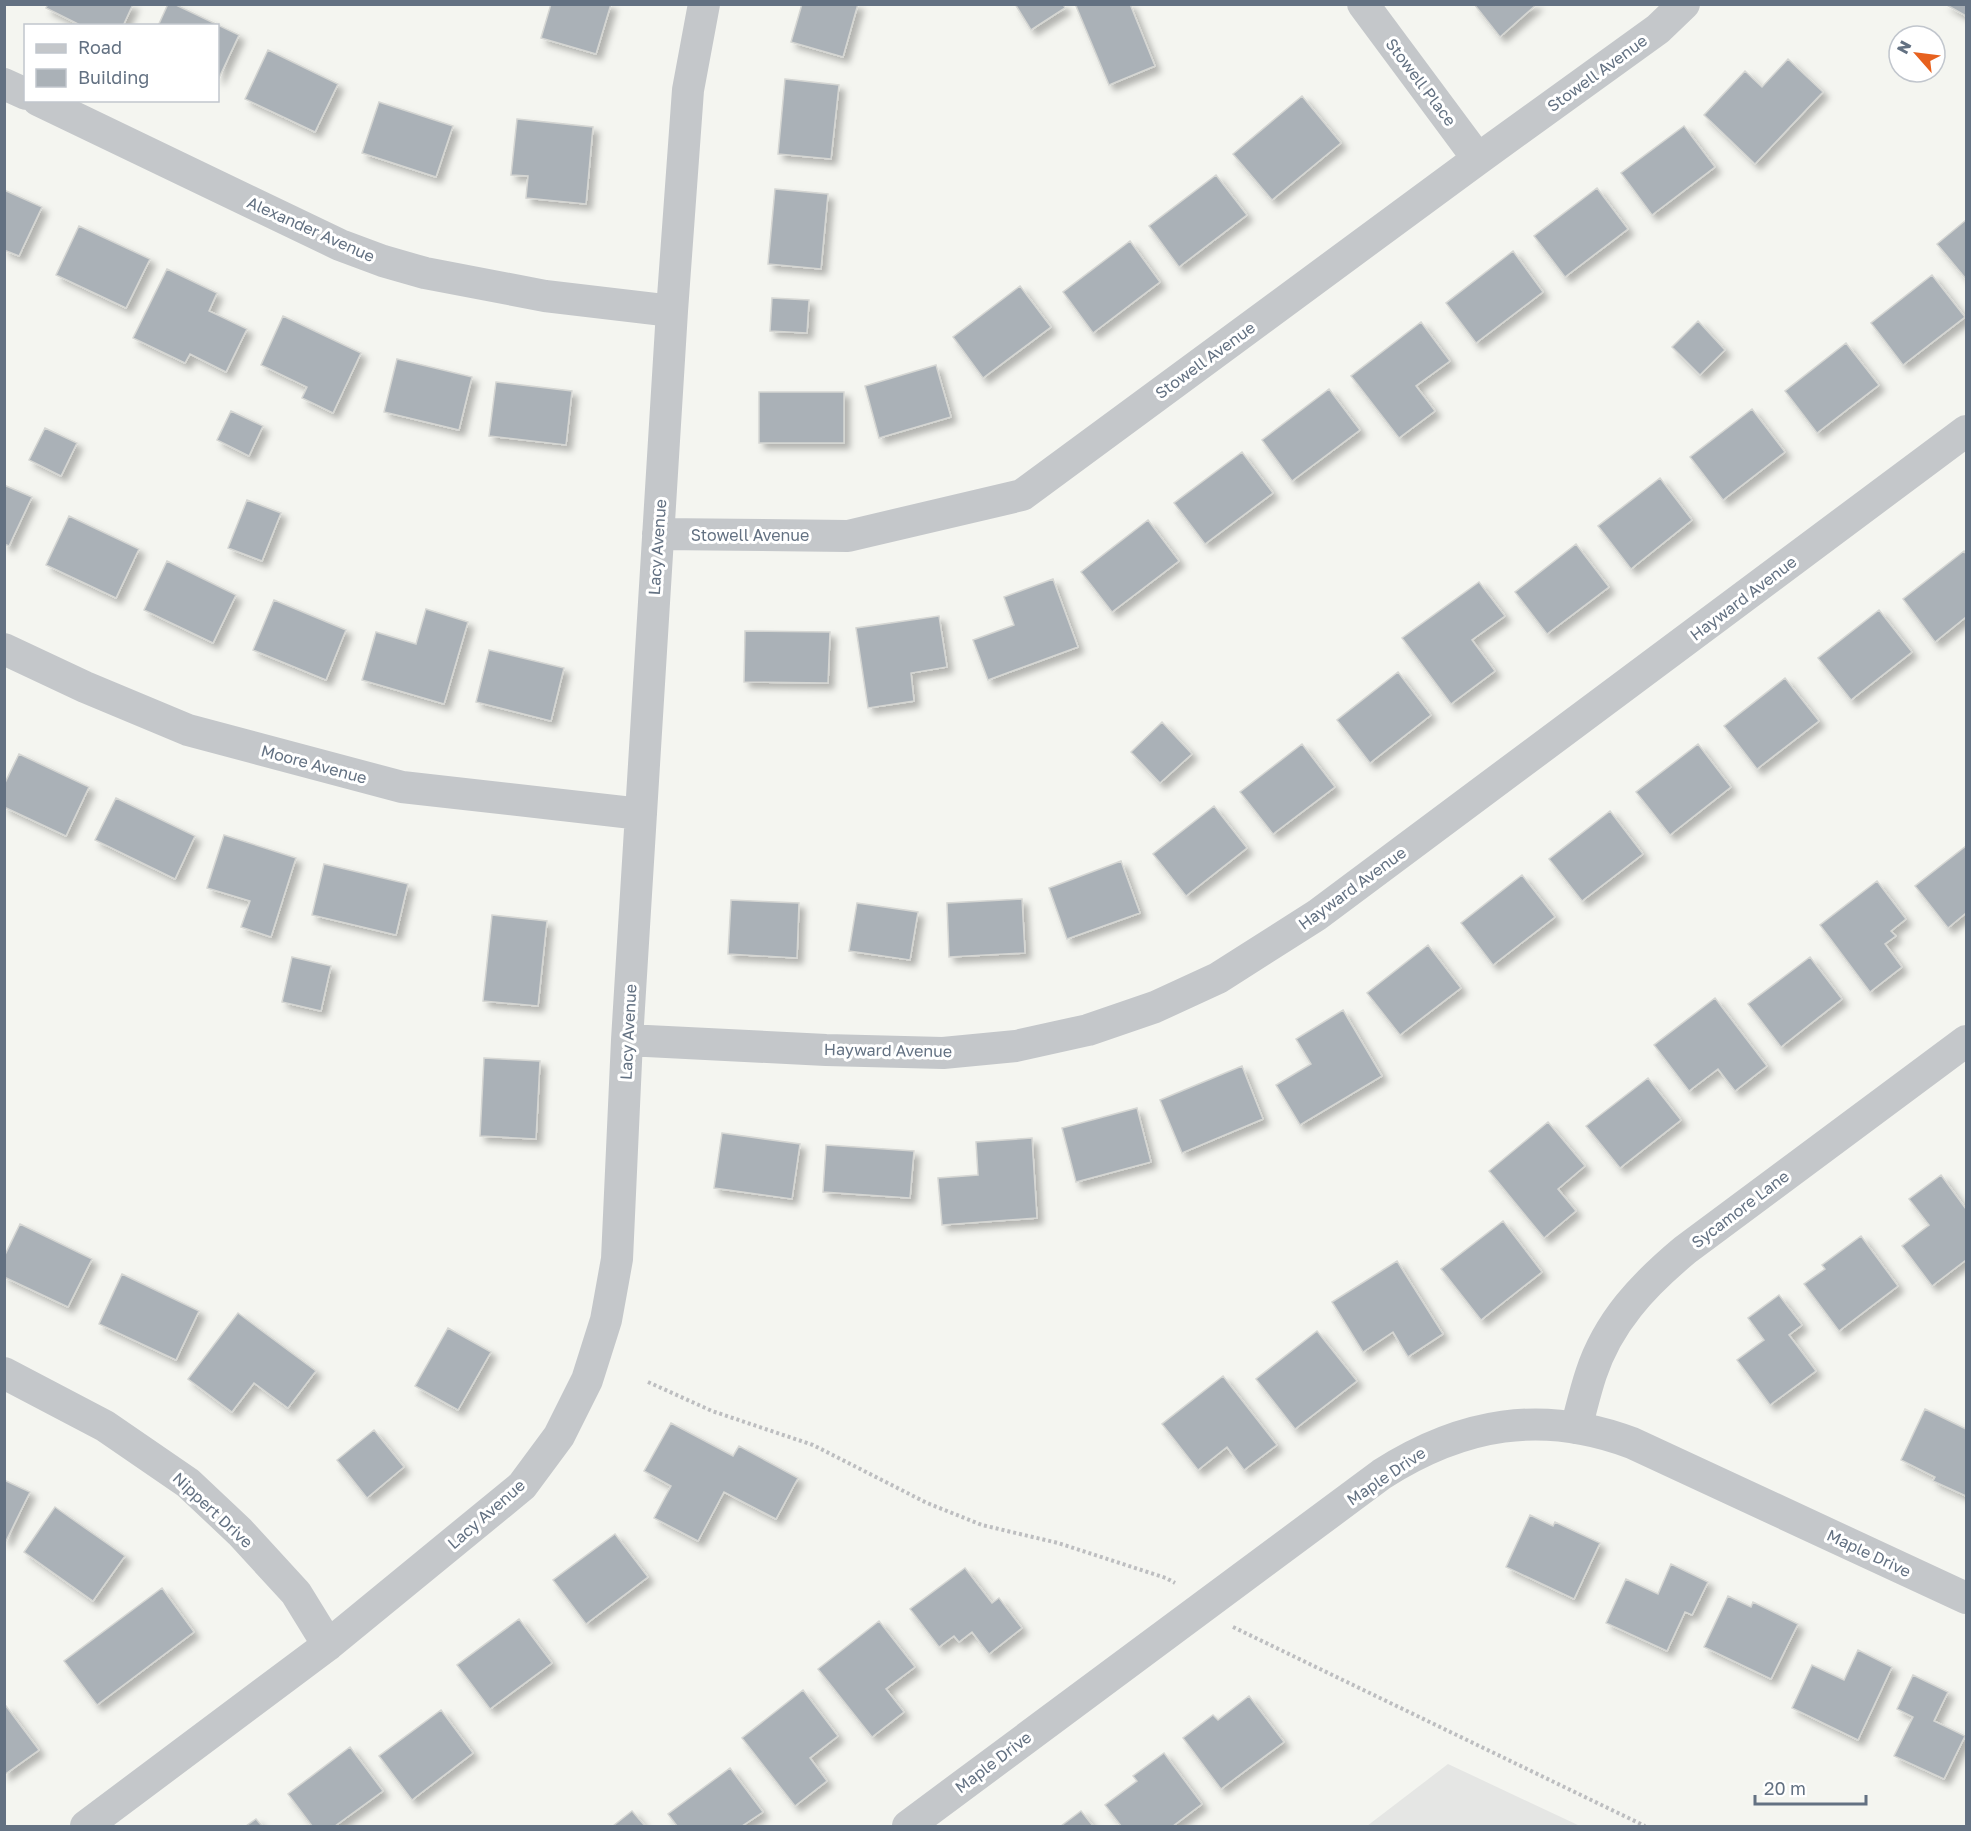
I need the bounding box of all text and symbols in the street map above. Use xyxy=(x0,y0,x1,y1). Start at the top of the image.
legend xyxy=(24,24,219,102)
north arrow xyxy=(1887,24,1947,84)
street label: Stowell Avenue xyxy=(1543,30,1651,116)
street label: Stowell Place xyxy=(1381,34,1461,130)
text: Road xyxy=(78,36,122,58)
text: N xyxy=(1892,37,1915,57)
text: Building xyxy=(78,66,149,88)
street label: Alexander Avenue xyxy=(244,192,378,266)
street label: Stowell Avenue xyxy=(1151,317,1259,403)
street label: Lacy Avenue xyxy=(644,498,670,596)
street label: Stowell Avenue xyxy=(691,525,809,545)
street label: Hayward Avenue xyxy=(1686,551,1800,645)
street label: Moore Avenue xyxy=(259,740,369,788)
street label: Hayward Avenue xyxy=(1294,842,1410,934)
street label: Lacy Avenue xyxy=(615,983,641,1081)
street label: Hayward Avenue xyxy=(824,1039,952,1061)
street label: Sycamore Lane xyxy=(1687,1166,1793,1252)
street label: Maple Drive xyxy=(1343,1442,1429,1510)
street label: Nippert Drive xyxy=(169,1468,257,1552)
street label: Lacy Avenue xyxy=(443,1475,529,1553)
street label: Maple Drive xyxy=(1824,1525,1914,1581)
street label: Maple Drive xyxy=(951,1727,1035,1797)
scale bar xyxy=(1755,1768,1866,1806)
text: 20 m xyxy=(1764,1777,1806,1799)

